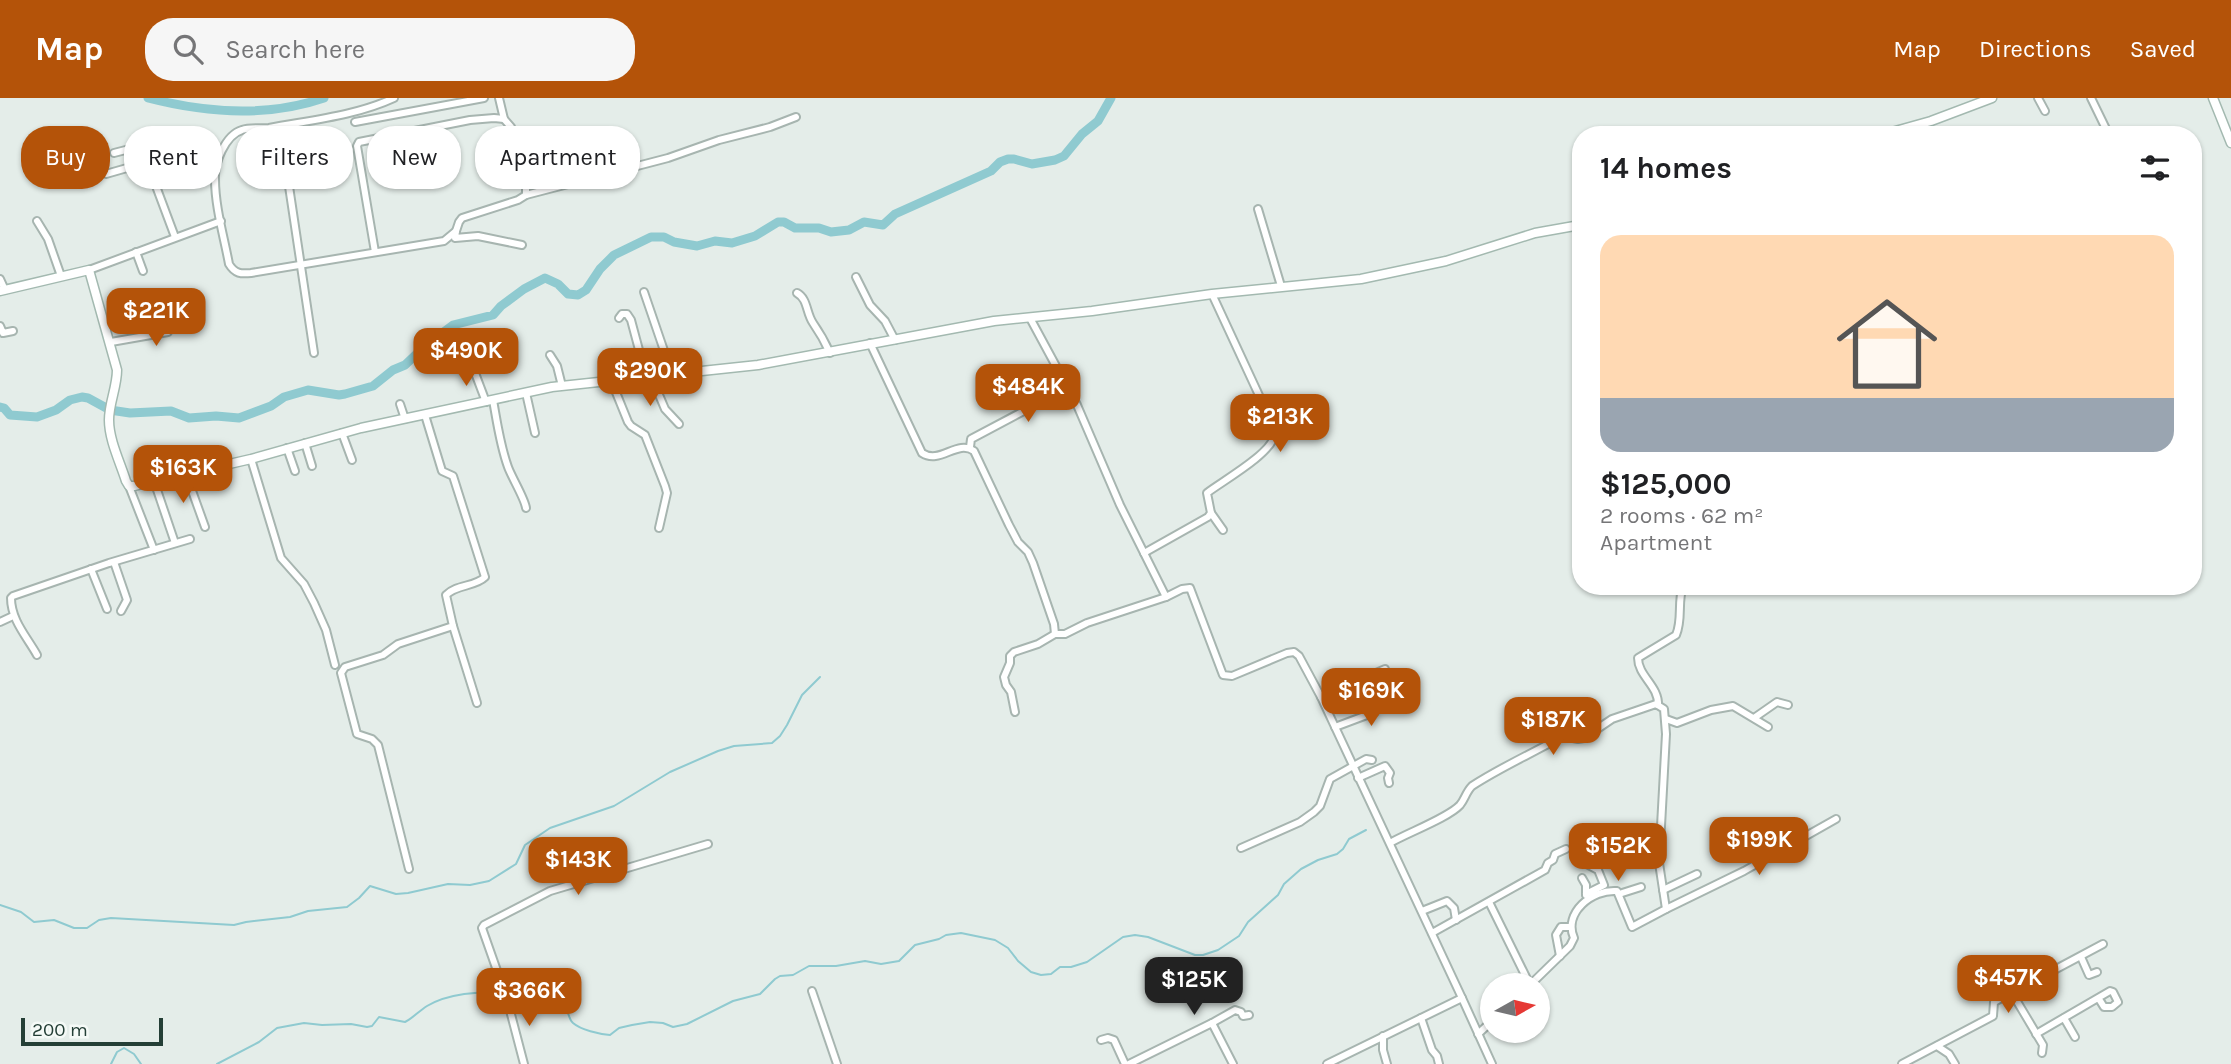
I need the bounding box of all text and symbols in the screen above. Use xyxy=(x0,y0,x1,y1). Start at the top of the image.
search box xyxy=(145,18,635,81)
text: Map xyxy=(35,30,103,68)
icon: search xyxy=(169,30,207,68)
text: Search here xyxy=(225,34,365,65)
text: Map xyxy=(1893,35,1941,63)
text: Directions xyxy=(1979,35,2092,63)
text: Saved xyxy=(2130,35,2196,63)
chip: Buy xyxy=(21,126,110,189)
chip: Rent xyxy=(124,126,222,189)
chip: Filters xyxy=(236,126,353,189)
chip: New xyxy=(367,126,461,189)
chip: Apartment xyxy=(475,126,640,189)
icon: filters xyxy=(2136,149,2174,187)
text: 14 homes xyxy=(1600,150,1732,186)
icon: home xyxy=(1824,281,1950,407)
pin: $221K xyxy=(107,288,205,348)
text: $221K xyxy=(123,297,189,324)
pin: $490K xyxy=(417,328,515,388)
text: $490K xyxy=(429,337,503,364)
pin: $290K xyxy=(601,348,699,408)
text: $290K xyxy=(613,357,687,384)
pin: $484K xyxy=(979,364,1077,424)
text: $484K xyxy=(991,373,1065,400)
pin: $213K xyxy=(1231,394,1329,454)
text: $213K xyxy=(1246,403,1314,430)
pin: $163K xyxy=(134,446,232,505)
text: $163K xyxy=(149,454,217,481)
text: $125,000 xyxy=(1600,466,1732,502)
text: 2 rooms · 62 m² xyxy=(1600,502,1764,529)
text: Apartment xyxy=(1600,529,1712,556)
pin: $169K xyxy=(1322,668,1420,728)
text: $169K xyxy=(1337,677,1405,704)
pin: $187K xyxy=(1504,698,1602,757)
text: $187K xyxy=(1520,706,1586,733)
pin: $199K xyxy=(1710,818,1808,877)
pin: $152K xyxy=(1569,824,1667,883)
text: $199K xyxy=(1725,826,1793,853)
text: $152K xyxy=(1585,832,1651,859)
pin: $143K xyxy=(529,838,627,897)
text: $143K xyxy=(544,846,612,873)
pin: $457K xyxy=(1959,956,2057,1015)
pin: $125K xyxy=(1145,958,1243,1017)
text: $457K xyxy=(1973,964,2043,991)
text: $125K xyxy=(1161,966,1227,993)
pin: $366K xyxy=(480,968,578,1028)
north arrow xyxy=(1480,973,1550,1043)
map controls xyxy=(1480,973,1550,1043)
text: $366K xyxy=(492,977,566,1004)
scale bar xyxy=(21,1015,163,1047)
text: 200 m xyxy=(32,1019,88,1041)

